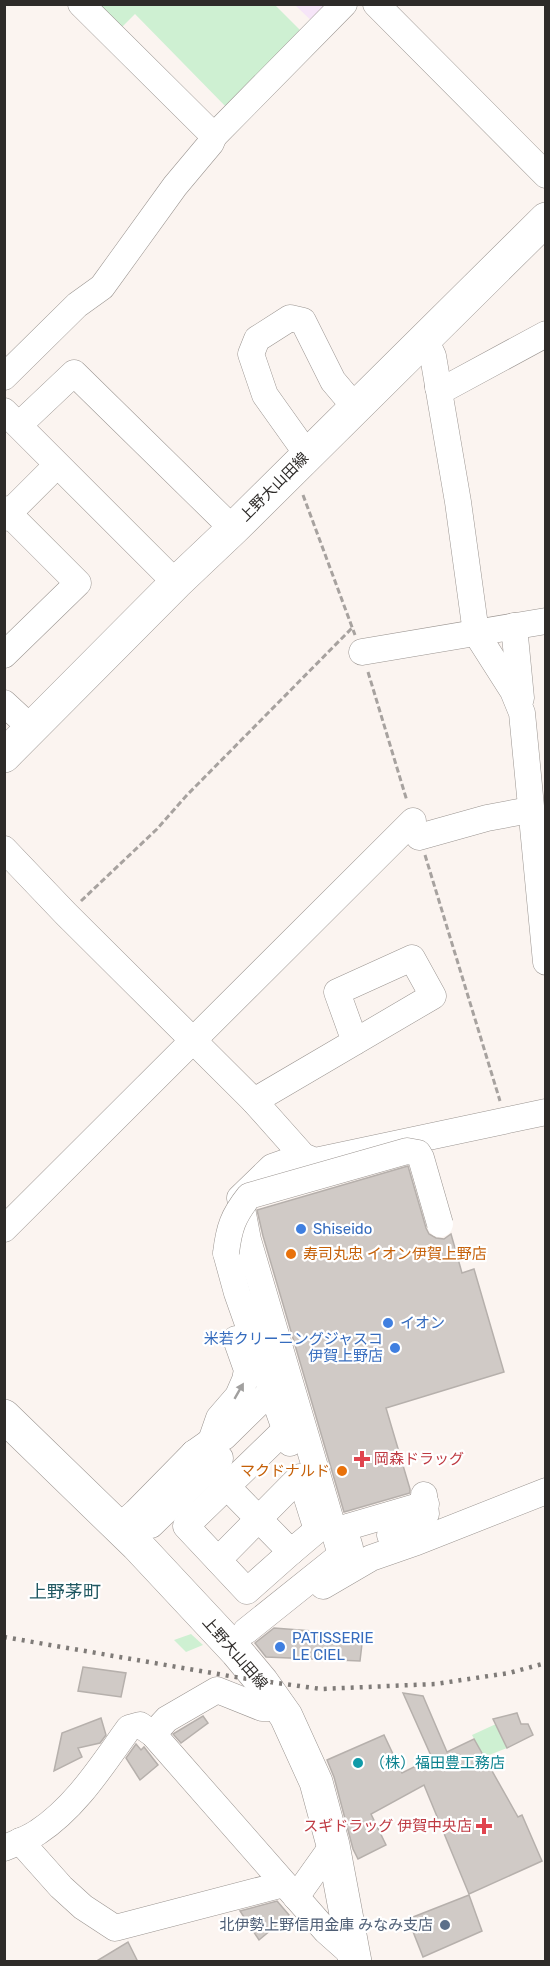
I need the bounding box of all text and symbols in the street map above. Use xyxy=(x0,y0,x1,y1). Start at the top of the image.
street label: 上野大山田線 xyxy=(236,449,312,525)
place label: Shiseido xyxy=(313,1220,372,1238)
marker: Shiseido xyxy=(294,1222,308,1236)
place label: 寿司丸忠 イオン伊賀上野店 xyxy=(303,1245,487,1263)
marker: 寿司丸忠 イオン伊賀上野店 xyxy=(284,1247,298,1261)
place label: イオン xyxy=(400,1314,445,1332)
marker: イオン xyxy=(381,1316,395,1330)
place label: 米若クリーニングジャスコ 伊賀上野店 xyxy=(204,1330,383,1365)
marker: 米若クリーニングジャスコ 伊賀上野店 xyxy=(388,1341,402,1355)
one-way arrow xyxy=(234,1382,244,1399)
place label: 岡森ドラッグ xyxy=(374,1450,464,1468)
marker: 岡森ドラッグ xyxy=(355,1452,369,1466)
place label: マクドナルド xyxy=(240,1462,330,1480)
marker: マクドナルド xyxy=(335,1464,349,1478)
district label: 上野茅町 xyxy=(29,1581,101,1603)
street label: 上野大山田線 xyxy=(199,1613,271,1693)
place label: PATISSERIE LE CIEL xyxy=(292,1629,374,1664)
marker: PATISSERIE LE CIEL xyxy=(273,1640,287,1654)
place label: （株）福田豊工務店 xyxy=(370,1754,505,1772)
marker: （株）福田豊工務店 xyxy=(351,1756,365,1770)
place label: スギドラッグ 伊賀中央店 xyxy=(303,1817,472,1835)
marker: スギドラッグ 伊賀中央店 xyxy=(477,1819,491,1833)
place label: 北伊勢上野信用金庫 みなみ支店 xyxy=(219,1916,433,1934)
marker: 北伊勢上野信用金庫 みなみ支店 xyxy=(438,1918,452,1932)

